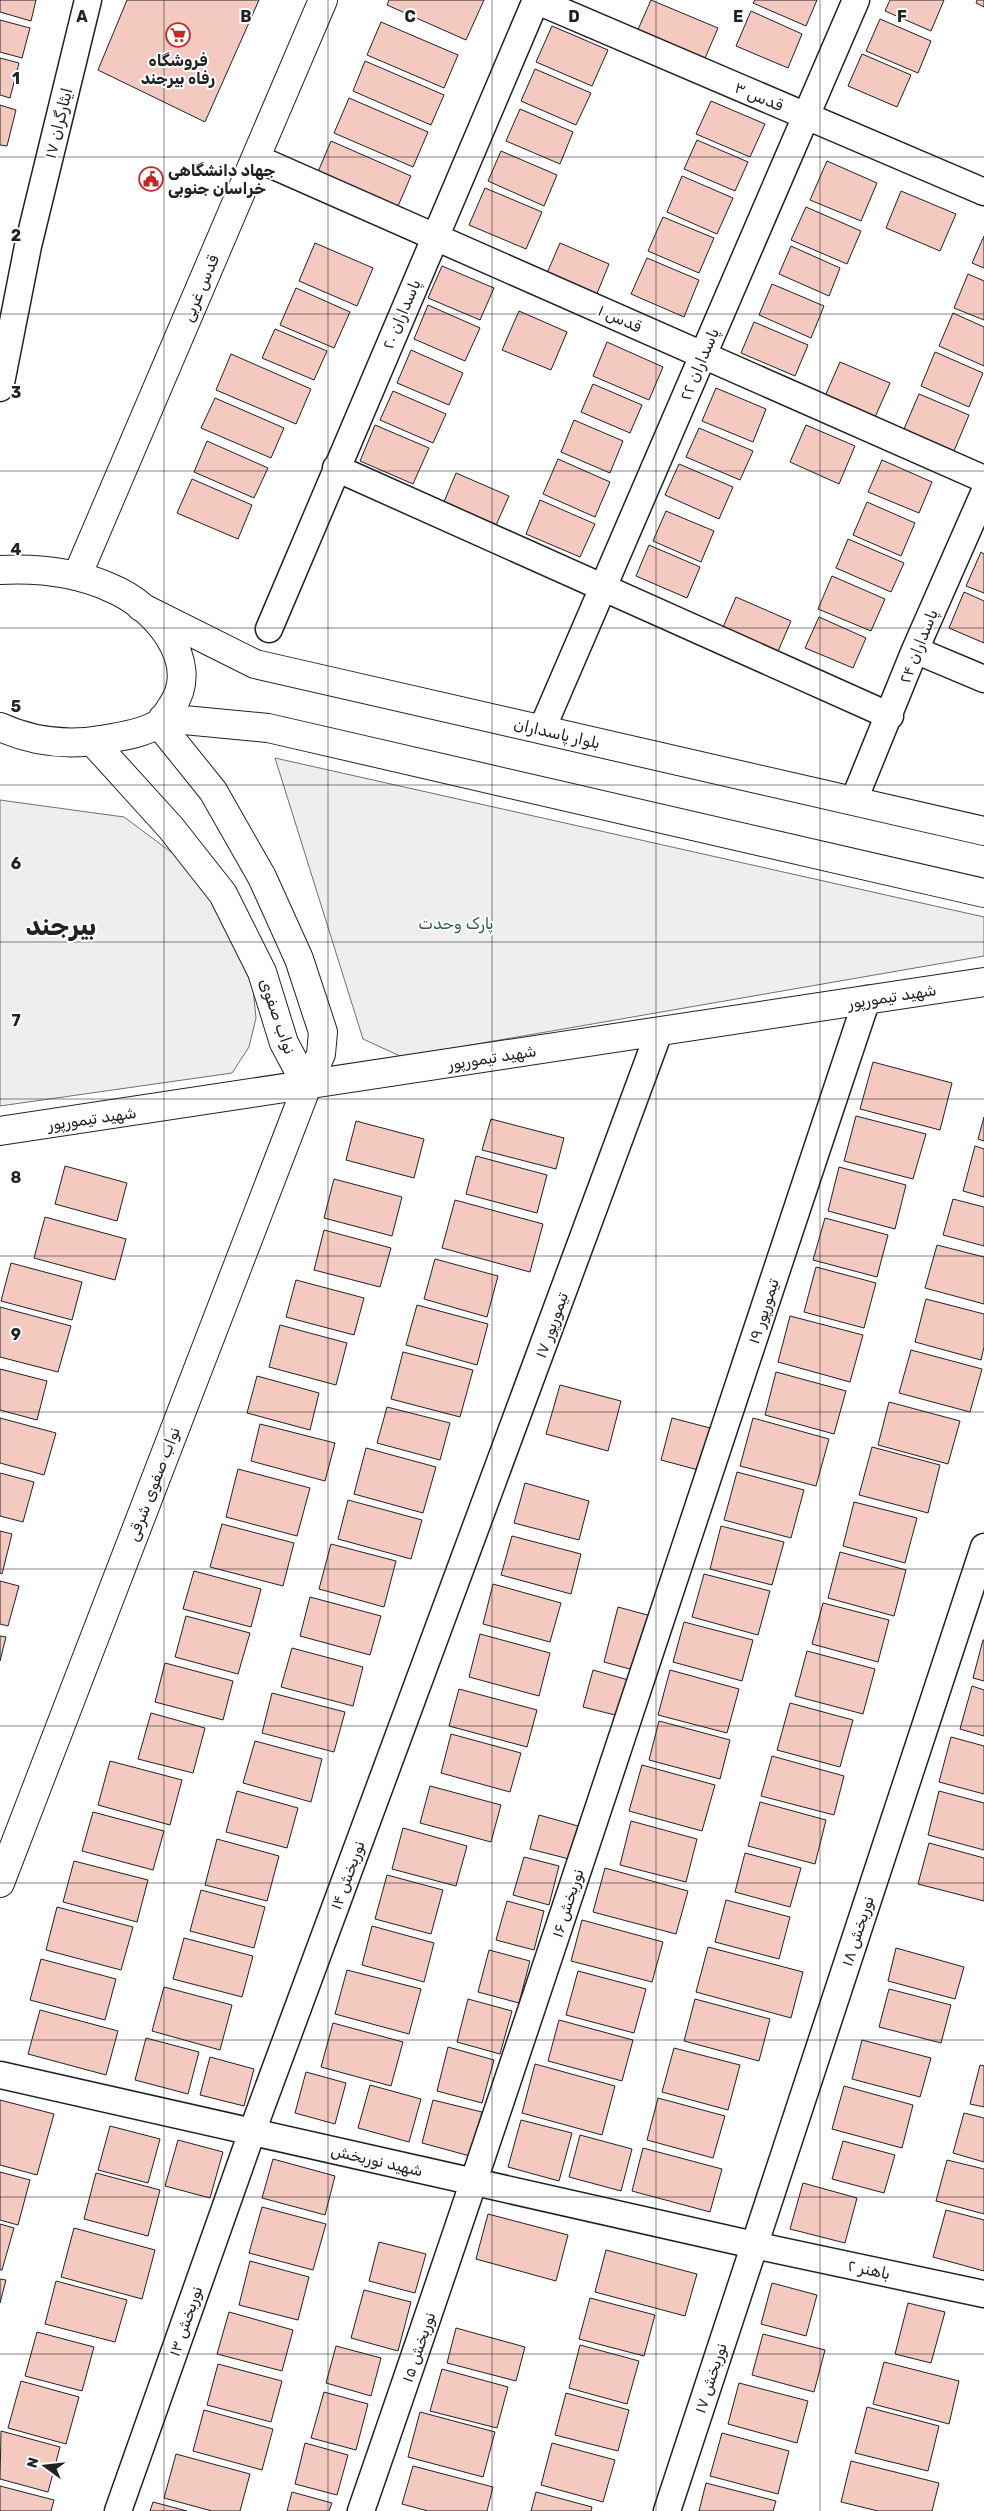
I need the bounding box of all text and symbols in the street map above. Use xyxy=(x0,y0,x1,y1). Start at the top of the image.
text: A xyxy=(76,7,88,26)
text: B xyxy=(240,7,252,26)
text: C xyxy=(404,7,416,26)
text: D xyxy=(568,7,580,26)
text: E xyxy=(733,7,743,26)
text: F xyxy=(897,7,907,26)
supermarket icon: فروشگاه رفاه بیرجند xyxy=(165,22,191,48)
place label: فروشگاه رفاه بیرجند xyxy=(141,51,215,88)
text: 1 xyxy=(12,69,20,88)
street label: قدس ۳ xyxy=(732,78,786,115)
street label: ایثارگران ۱۷ xyxy=(41,86,77,161)
place label: جهاد دانشگاهی خراسان جنوبی xyxy=(168,161,275,198)
public building icon: جهاد دانشگاهی خراسان جنوبی xyxy=(138,166,164,192)
text: 2 xyxy=(11,226,21,245)
street label: قدس غربی xyxy=(178,251,224,325)
street label: پاسداران ۲۰ xyxy=(378,276,426,352)
street label: قدس ۱ xyxy=(595,301,645,337)
street label: پاسداران ۲۲ xyxy=(676,325,724,404)
text: 3 xyxy=(11,383,21,402)
text: 4 xyxy=(11,540,22,559)
street label: پاسداران ۲۴ xyxy=(895,606,943,686)
text: 5 xyxy=(11,697,21,716)
street label: بلوار پاسداران xyxy=(512,714,602,754)
text: 6 xyxy=(11,854,21,873)
district label: بیرجند xyxy=(26,911,96,942)
park label: پارک وحدت xyxy=(418,914,494,934)
street label: نواب صفوی xyxy=(255,976,299,1057)
street label: شهید تیمورپور xyxy=(845,980,938,1014)
text: 7 xyxy=(11,1011,21,1030)
street label: شهید تیمورپور xyxy=(445,1041,538,1075)
street label: شهید تیمورپور xyxy=(45,1103,138,1135)
text: 8 xyxy=(11,1168,22,1187)
street label: تیمورپور ۱۹ xyxy=(744,1276,784,1347)
street label: تیمورپور ۱۷ xyxy=(531,1290,573,1361)
text: 9 xyxy=(11,1325,21,1344)
street label: نواب صفوی شرقی xyxy=(123,1424,185,1544)
street label: نوربخش ۱۴ xyxy=(326,1838,370,1912)
street label: نوربخش ۱۶ xyxy=(547,1866,588,1940)
street label: نوربخش ۱۸ xyxy=(837,1894,879,1969)
street label: شهید نوربخش xyxy=(329,2141,425,2181)
street label: باهنر ۲ xyxy=(846,2256,892,2284)
street label: نوربخش ۱۳ xyxy=(165,2283,207,2359)
street label: نوربخش ۱۵ xyxy=(398,2310,440,2385)
street label: نوربخش ۱۷ xyxy=(690,2341,732,2416)
north arrow xyxy=(20,2441,70,2491)
text: N xyxy=(23,2456,42,2470)

